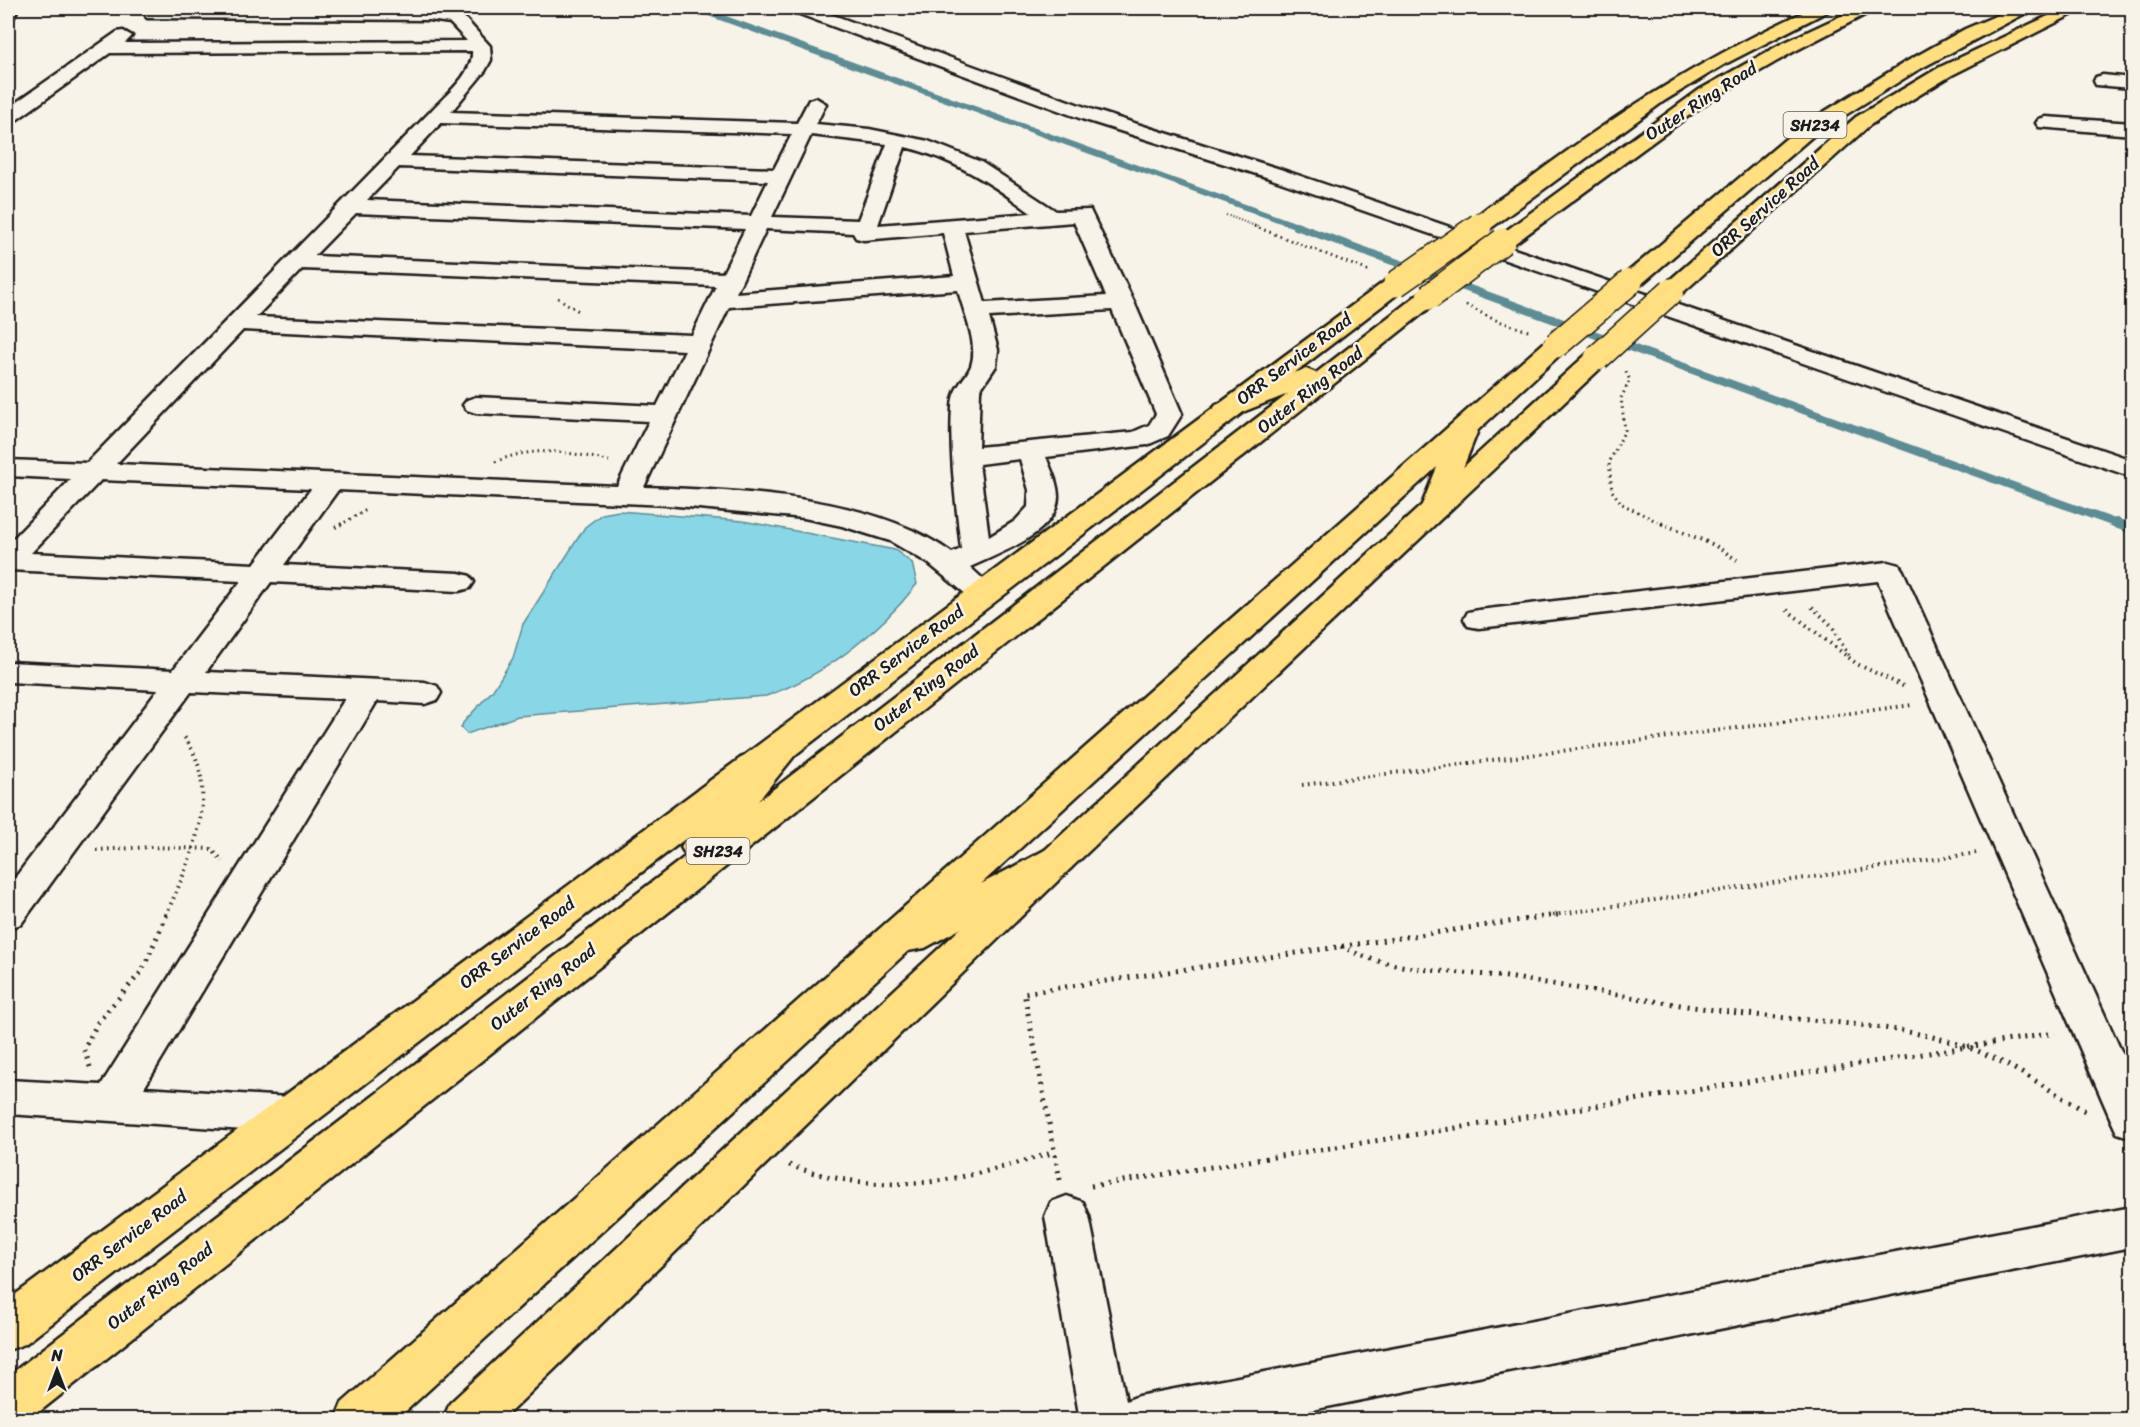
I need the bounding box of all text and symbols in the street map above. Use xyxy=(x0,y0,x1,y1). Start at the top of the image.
street label: Outer Ring Road xyxy=(1638,52,1765,149)
road number: SH234 xyxy=(1784,112,1846,138)
street label: ORR Service Road xyxy=(1703,148,1828,265)
street label: ORR Service Road xyxy=(1229,304,1360,414)
street label: Outer Ring Road xyxy=(1250,337,1372,442)
street label: ORR Service Road xyxy=(841,596,972,706)
street label: Outer Ring Road xyxy=(866,635,988,740)
road number: SH234 xyxy=(686,838,750,864)
street label: ORR Service Road xyxy=(452,888,583,998)
street label: Outer Ring Road xyxy=(483,934,605,1039)
street label: ORR Service Road xyxy=(64,1181,195,1291)
street label: Outer Ring Road xyxy=(100,1233,222,1338)
north arrow xyxy=(27,1340,87,1400)
text: N xyxy=(50,1341,63,1370)

